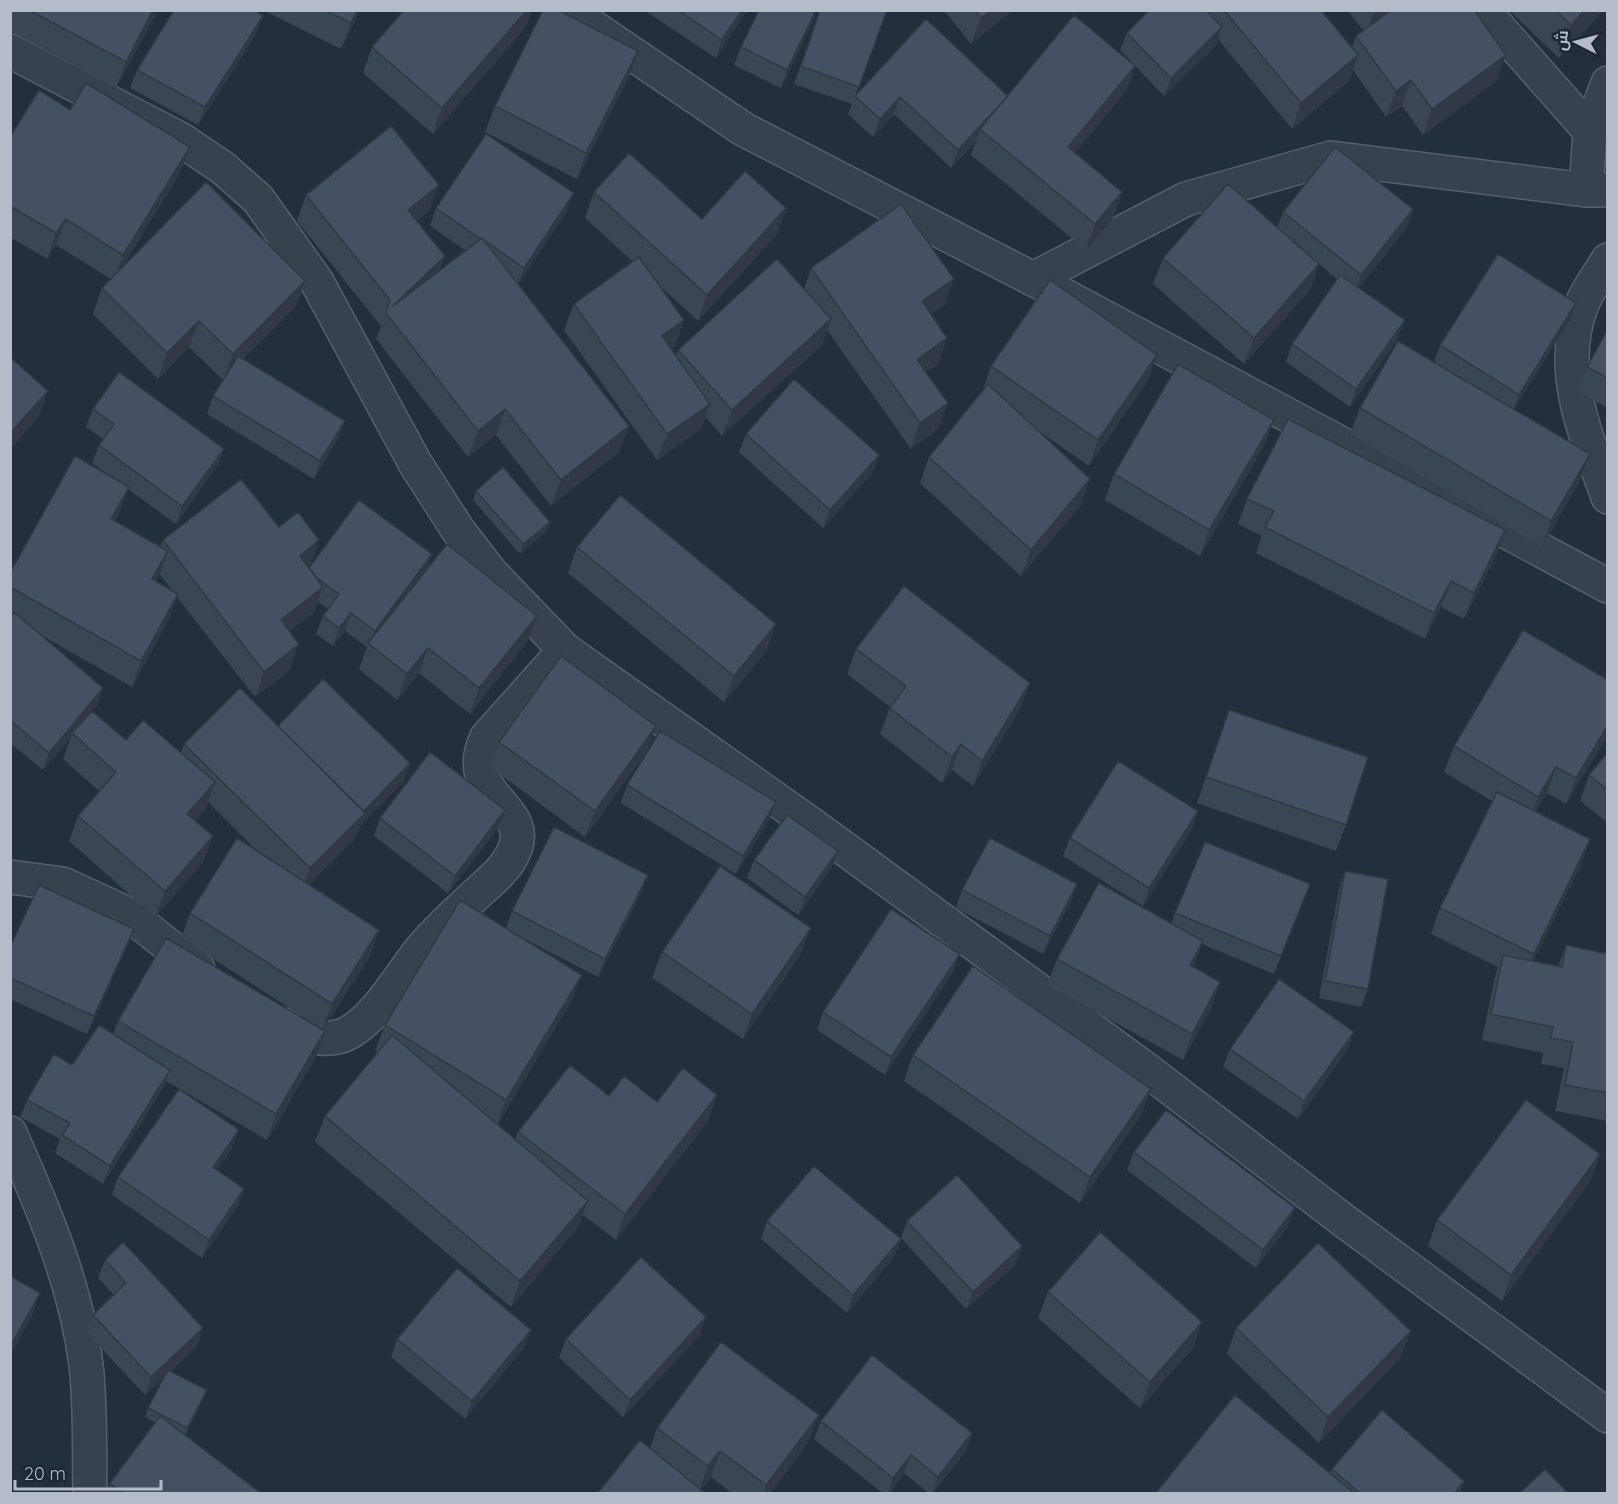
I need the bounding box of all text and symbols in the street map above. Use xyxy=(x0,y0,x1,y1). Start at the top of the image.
north arrow xyxy=(1546,12,1606,72)
text: ش xyxy=(1550,29,1572,52)
scale bar xyxy=(15,1453,160,1491)
text: 20 m xyxy=(24,1462,66,1485)

